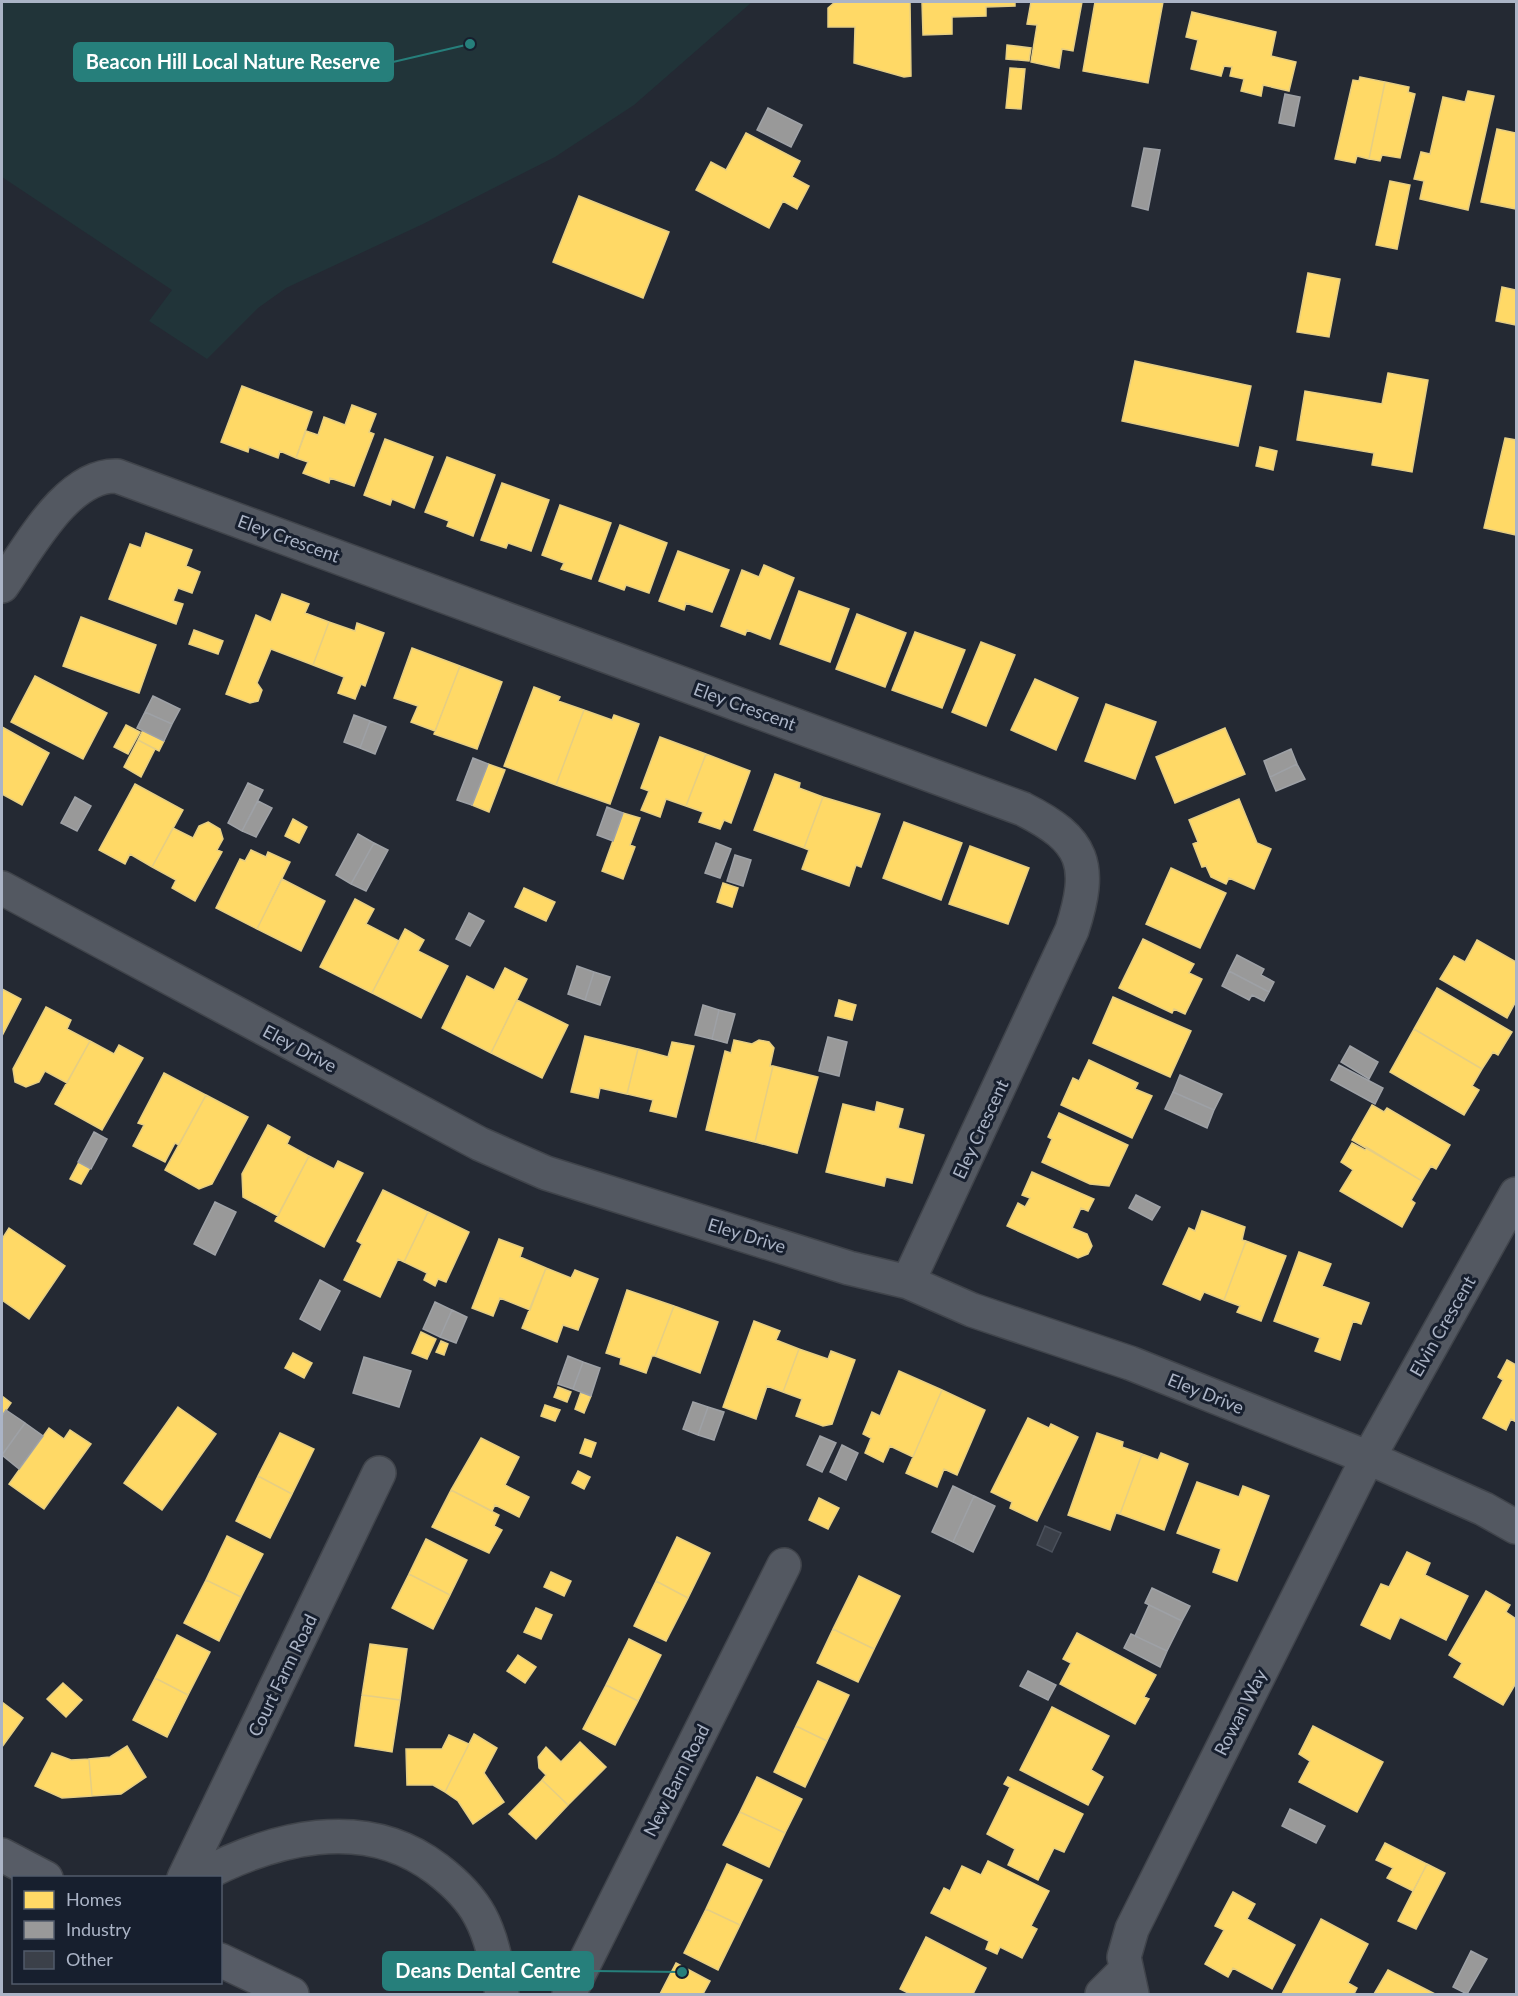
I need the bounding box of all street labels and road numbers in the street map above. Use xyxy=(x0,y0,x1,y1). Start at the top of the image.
street label: Eley Crescent xyxy=(235,509,344,567)
street label: Eley Crescent xyxy=(691,677,800,735)
street label: Eley Drive xyxy=(259,1019,341,1077)
street label: Eley Crescent xyxy=(947,1075,1013,1182)
street label: Eley Drive xyxy=(705,1213,789,1257)
street label: Elvin Crescent xyxy=(1404,1271,1480,1380)
street label: Eley Drive xyxy=(1165,1368,1247,1418)
street label: Court Farm Road xyxy=(243,1610,321,1740)
street label: Rowan Way xyxy=(1209,1665,1271,1759)
street label: New Barn Road xyxy=(638,1720,714,1840)

